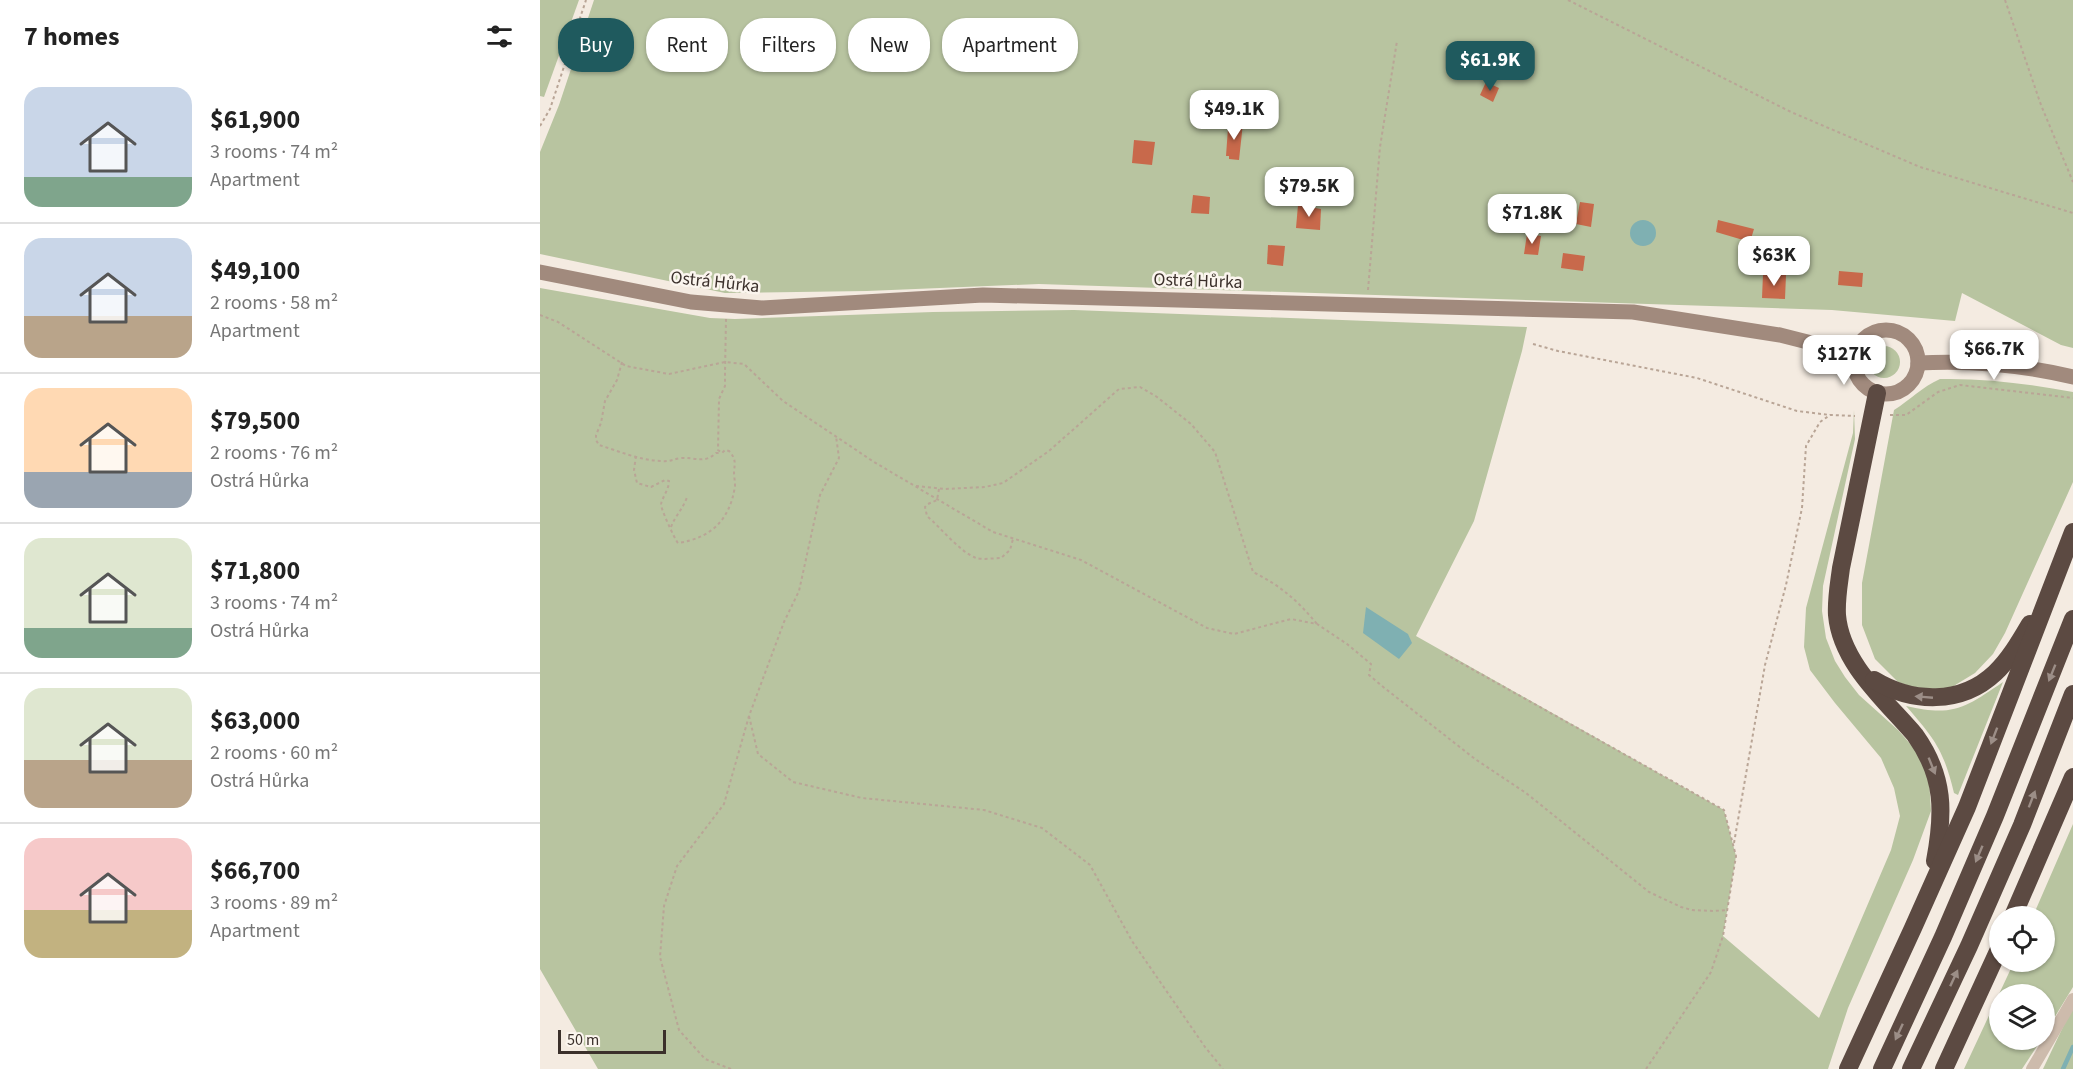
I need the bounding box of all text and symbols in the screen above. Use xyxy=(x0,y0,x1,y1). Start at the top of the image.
text: 7 homes xyxy=(24,18,119,55)
chip: Buy xyxy=(558,18,634,72)
chip: Rent xyxy=(646,18,728,72)
chip: Filters xyxy=(740,18,836,72)
chip: New xyxy=(848,18,930,72)
chip: Apartment xyxy=(942,18,1078,72)
icon: filters xyxy=(483,20,516,53)
pin: $61.9K xyxy=(1441,41,1539,92)
text: $61.9K xyxy=(1460,46,1520,74)
pin: $49.1K xyxy=(1185,90,1283,141)
text: $49.1K xyxy=(1204,95,1264,123)
text: $61,900 xyxy=(210,101,300,138)
icon: home xyxy=(72,111,144,183)
text: 3 rooms · 74 m² xyxy=(210,138,338,166)
text: Apartment xyxy=(210,166,300,194)
pin: $79.5K xyxy=(1260,167,1358,218)
text: $79.5K xyxy=(1279,172,1339,200)
pin: $71.8K xyxy=(1483,194,1581,245)
text: $71.8K xyxy=(1502,199,1562,227)
pin: $63K xyxy=(1738,236,1810,287)
text: $63K xyxy=(1752,241,1796,269)
text: $49,100 xyxy=(210,252,300,289)
icon: home xyxy=(72,262,144,334)
street label: Ostrá Hůrka xyxy=(669,265,761,299)
street label: Ostrá Hůrka xyxy=(1153,267,1243,295)
text: 2 rooms · 58 m² xyxy=(210,289,338,317)
text: Apartment xyxy=(210,317,300,345)
pin: $66.7K xyxy=(1945,330,2043,381)
pin: $127K xyxy=(1802,335,1886,386)
text: $66.7K xyxy=(1964,335,2024,363)
text: $127K xyxy=(1817,340,1871,368)
text: $79,500 xyxy=(210,402,300,439)
icon: home xyxy=(72,412,144,484)
text: 2 rooms · 76 m² xyxy=(210,439,338,467)
text: Ostrá Hůrka xyxy=(210,467,309,495)
text: $71,800 xyxy=(210,552,300,589)
icon: home xyxy=(72,562,144,634)
text: 3 rooms · 74 m² xyxy=(210,589,338,617)
text: Ostrá Hůrka xyxy=(210,617,309,645)
one-way arrow xyxy=(2047,665,2057,683)
one-way arrow xyxy=(1914,692,1933,702)
text: $63,000 xyxy=(210,702,300,739)
icon: home xyxy=(72,712,144,784)
one-way arrow xyxy=(1989,727,1999,745)
text: 2 rooms · 60 m² xyxy=(210,739,338,767)
one-way arrow xyxy=(1928,757,1937,775)
text: Ostrá Hůrka xyxy=(210,767,309,795)
one-way arrow xyxy=(2027,790,2037,808)
one-way arrow xyxy=(1974,846,1984,864)
text: $66,700 xyxy=(210,852,300,889)
icon: home xyxy=(72,862,144,934)
text: 3 rooms · 89 m² xyxy=(210,889,338,917)
map controls xyxy=(1989,906,2055,1050)
button: locate xyxy=(1989,906,2055,972)
text: Apartment xyxy=(210,917,300,945)
one-way arrow xyxy=(1949,970,1958,987)
button: layers xyxy=(1989,984,2055,1050)
one-way arrow xyxy=(1895,1024,1904,1041)
scale bar xyxy=(558,1027,666,1054)
text: 50 m xyxy=(567,1029,599,1051)

